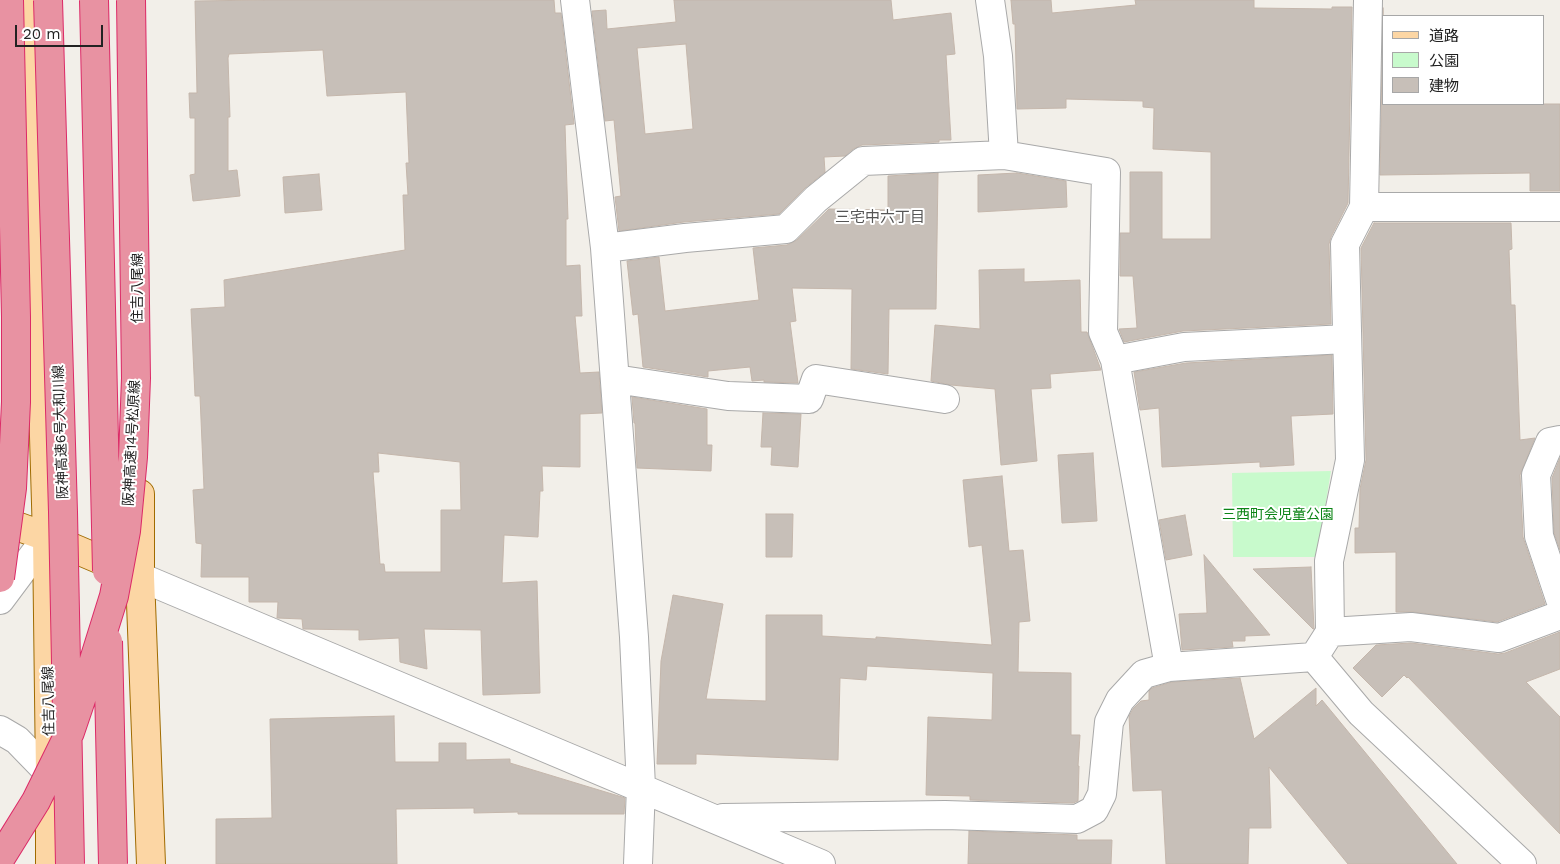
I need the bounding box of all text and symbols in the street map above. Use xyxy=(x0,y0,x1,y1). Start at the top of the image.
scale bar xyxy=(18,15,105,47)
legend xyxy=(1382,15,1545,105)
text: 20 m xyxy=(23,25,61,43)
text: 道路 xyxy=(1429,27,1459,45)
text: 公園 xyxy=(1429,52,1459,70)
text: 建物 xyxy=(1429,77,1459,95)
district label: 三宅中六丁目 xyxy=(835,209,925,227)
street label: 住吉八尾線 xyxy=(130,253,146,323)
street label: 阪神高速6号大和川線 xyxy=(50,364,72,500)
street label: 阪神高速14号松原線 xyxy=(120,380,144,506)
park label: 三西町会児童公園 xyxy=(1222,507,1334,523)
street label: 住吉八尾線 xyxy=(40,666,58,736)

